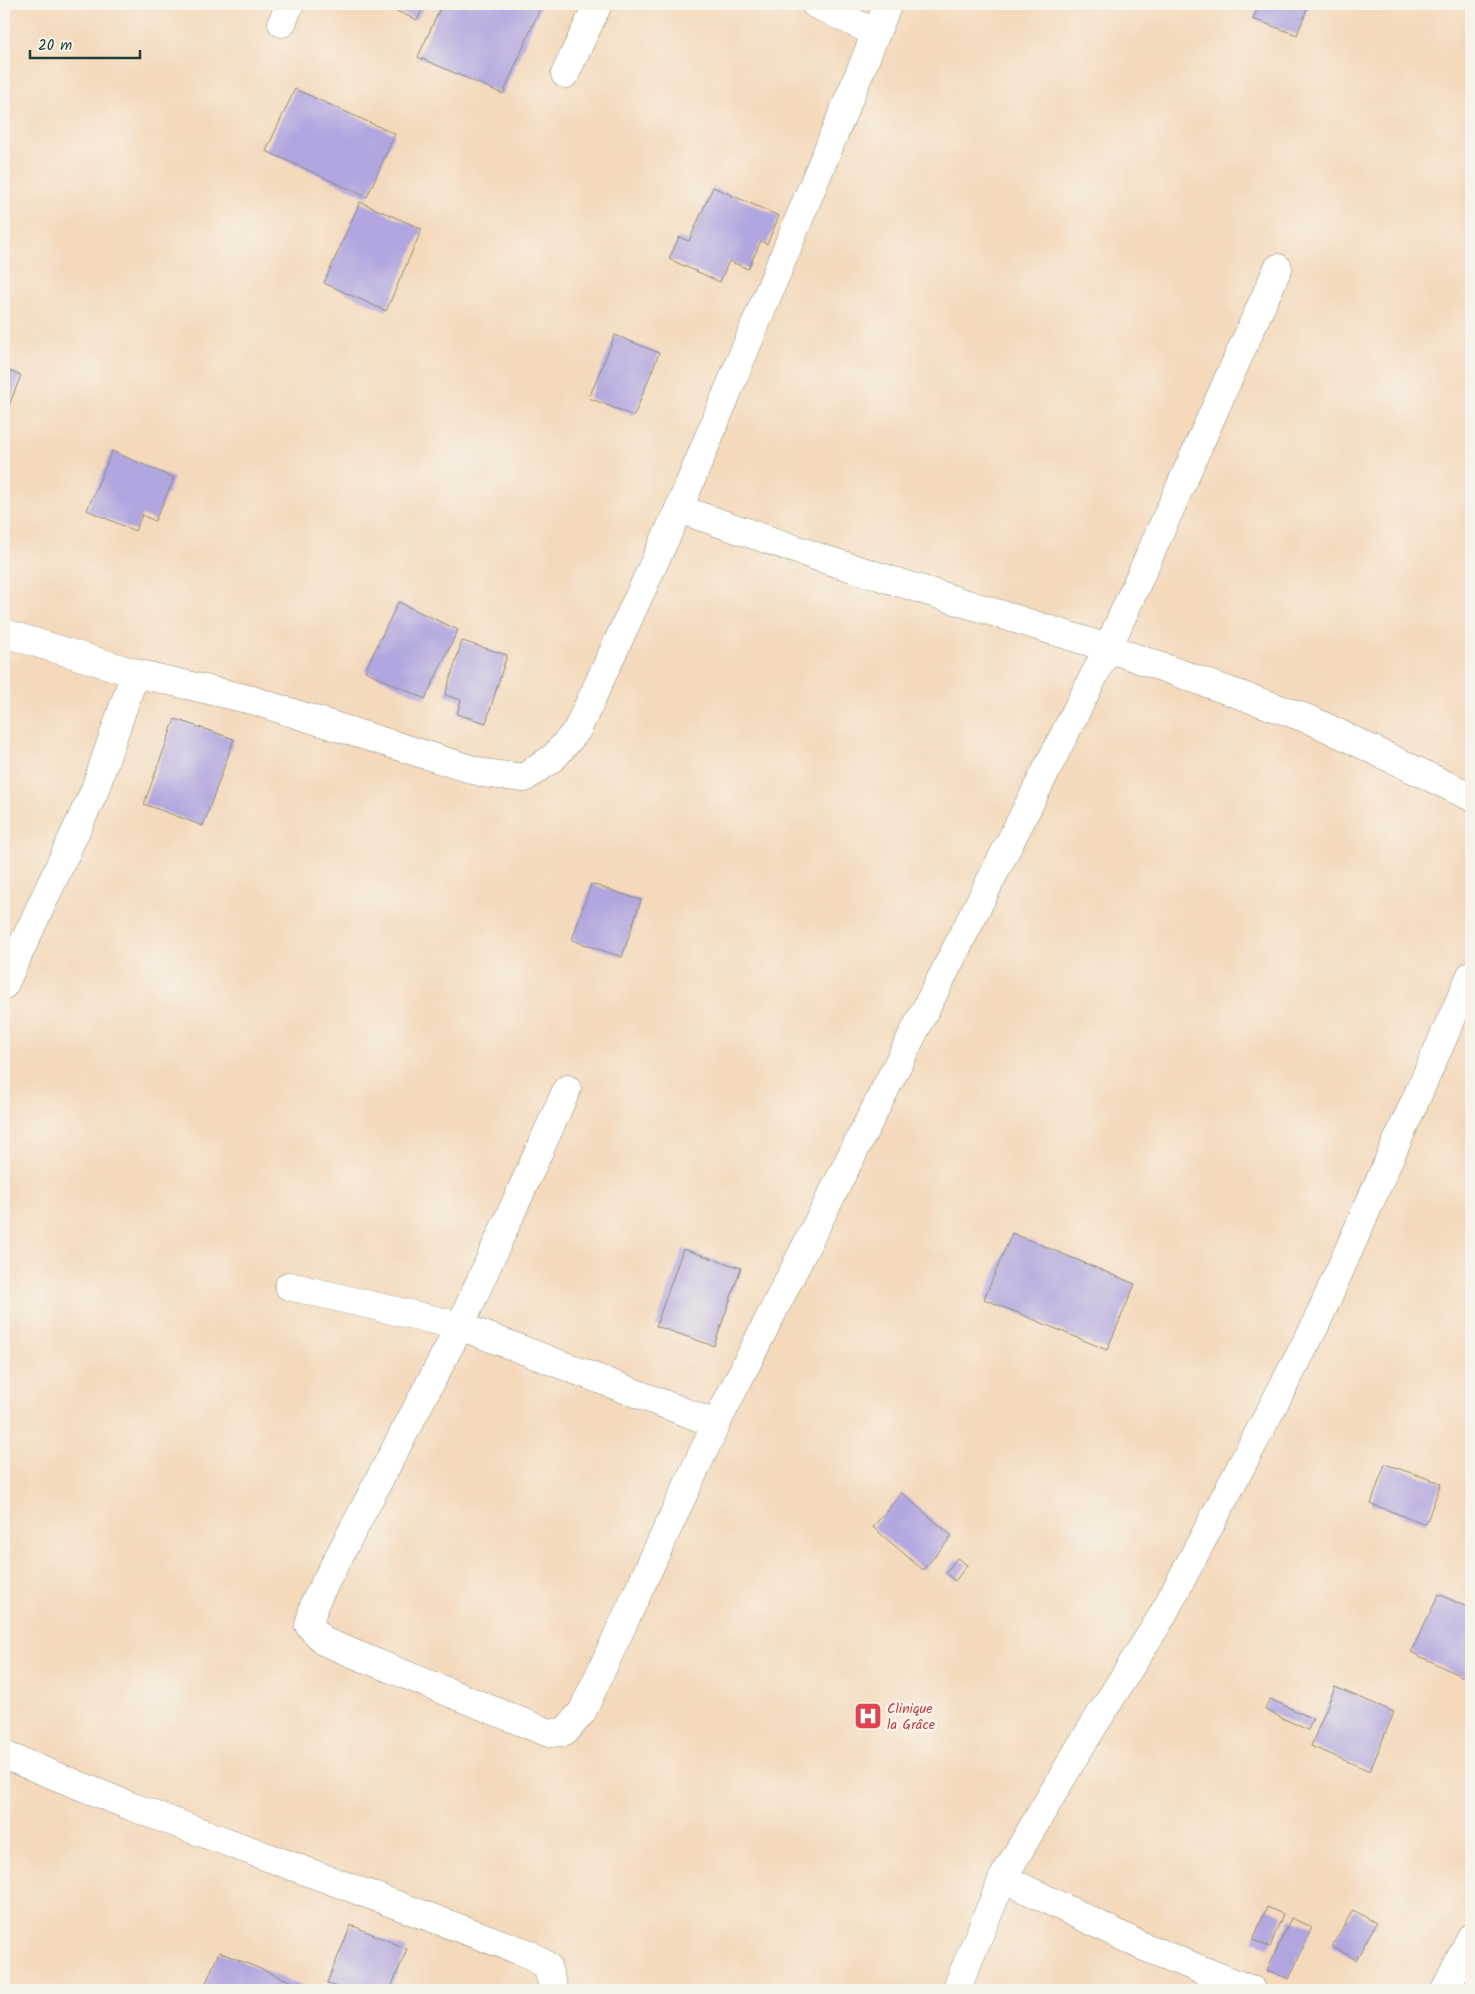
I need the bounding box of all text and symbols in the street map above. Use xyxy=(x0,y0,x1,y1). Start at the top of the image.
scale bar xyxy=(30,28,140,60)
text: 20 m xyxy=(38,34,72,58)
place label: Clinique la Grâce xyxy=(887,1698,936,1736)
hospital icon: Clinique la Grâce xyxy=(853,1701,883,1731)

